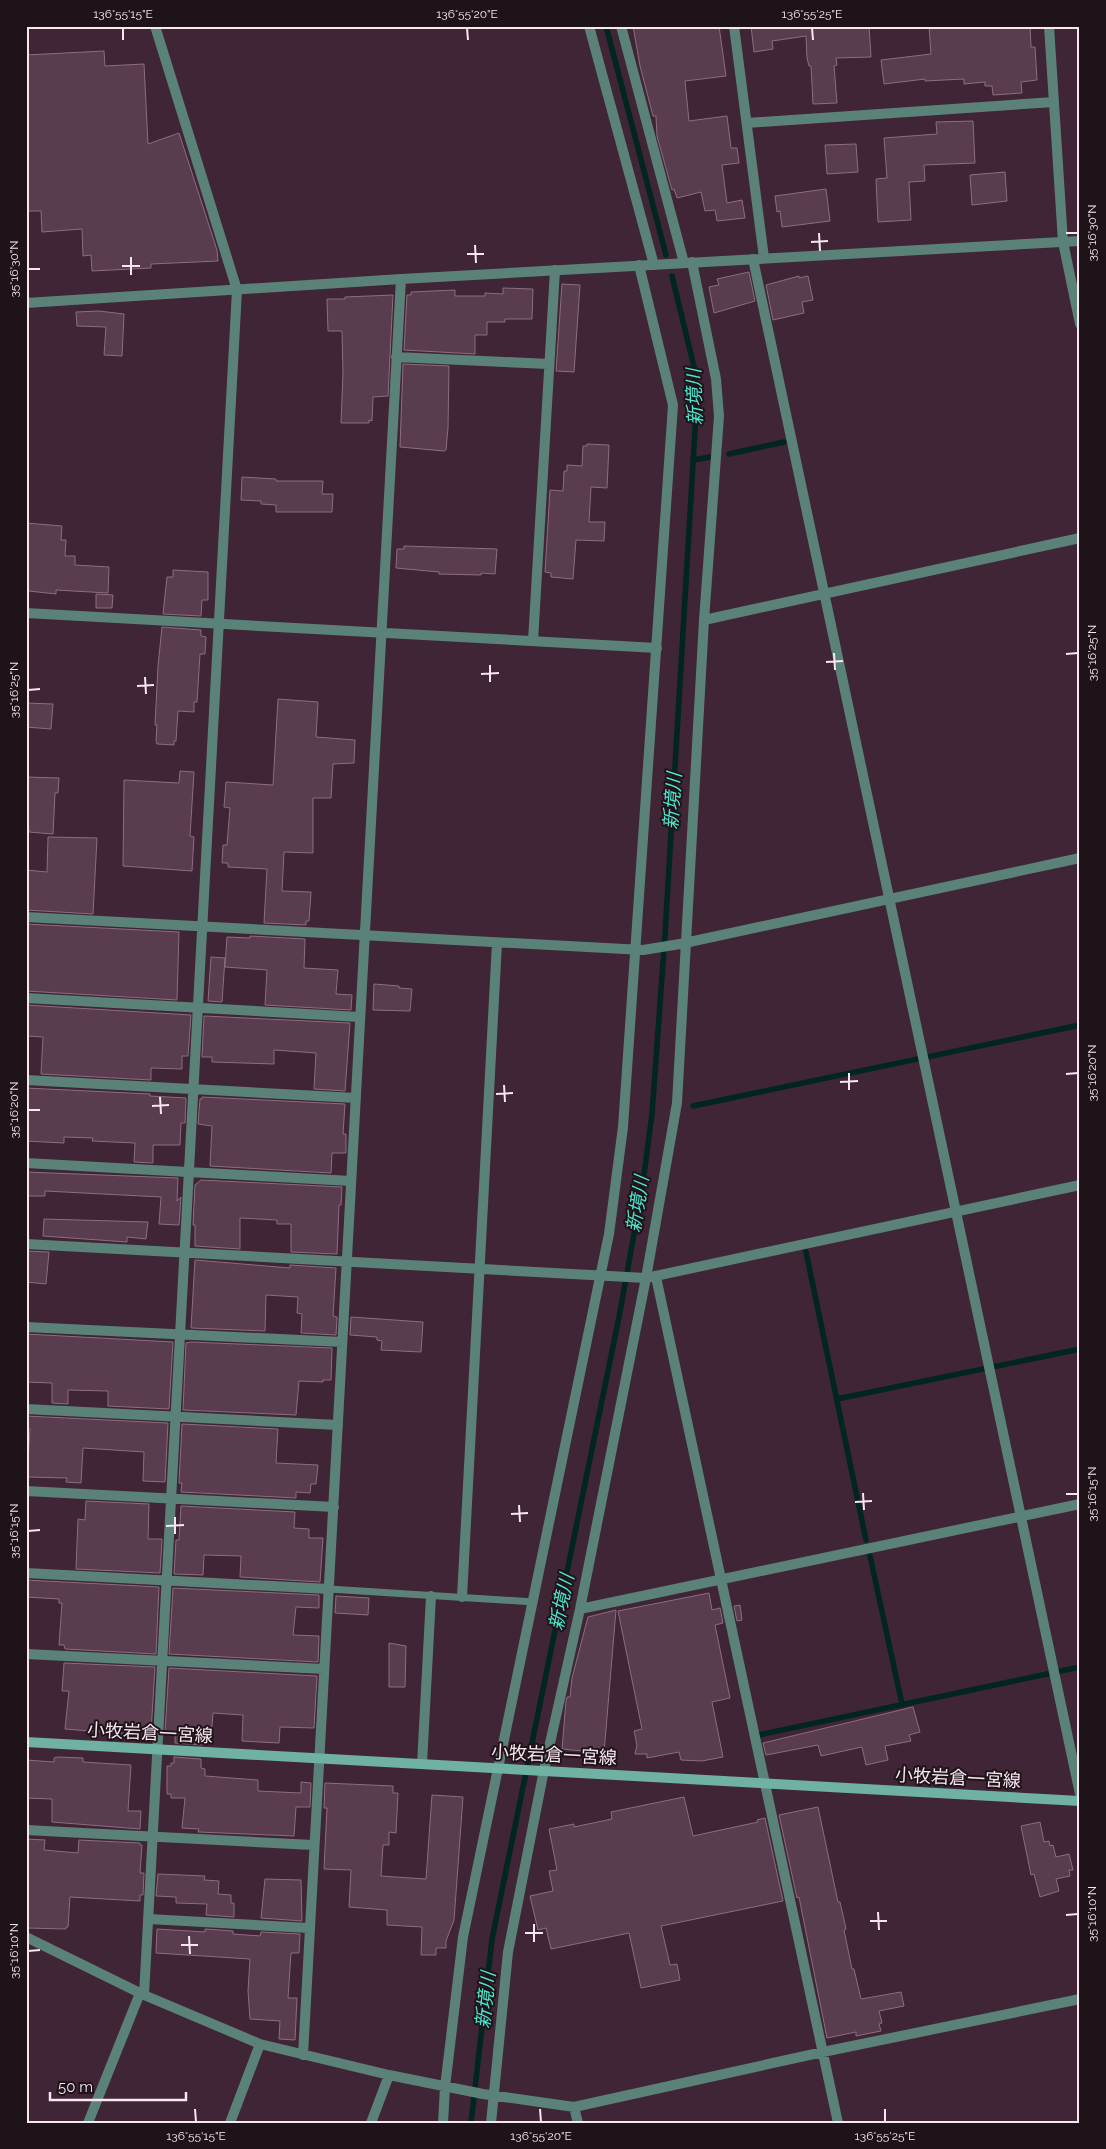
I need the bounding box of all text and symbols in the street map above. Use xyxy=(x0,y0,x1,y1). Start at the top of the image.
text: 136°55'15"E xyxy=(93,7,153,21)
text: 136°55'20"E xyxy=(436,7,498,21)
text: 136°55'25"E xyxy=(782,7,842,21)
text: 35°16'30"N xyxy=(1085,204,1099,262)
text: 35°16'30"N xyxy=(7,240,21,298)
water label: 新境川 xyxy=(682,366,706,426)
text: 35°16'25"N xyxy=(1085,625,1099,681)
text: 35°16'25"N xyxy=(7,662,21,718)
water label: 新境川 xyxy=(659,770,685,830)
text: 35°16'20"N xyxy=(1085,1044,1099,1102)
text: 35°16'20"N xyxy=(7,1081,21,1139)
water label: 新境川 xyxy=(622,1172,653,1234)
text: 35°16'15"N xyxy=(1085,1466,1099,1522)
text: 35°16'15"N xyxy=(7,1503,21,1559)
water label: 新境川 xyxy=(544,1570,578,1632)
street label: 小牧岩倉一宮線 xyxy=(87,1719,213,1746)
street label: 小牧岩倉一宮線 xyxy=(491,1741,617,1768)
street label: 小牧岩倉一宮線 xyxy=(895,1764,1021,1791)
text: 35°16'10"N xyxy=(1085,1886,1099,1942)
text: 35°16'10"N xyxy=(7,1923,21,1979)
water label: 新境川 xyxy=(471,1969,499,2030)
scale bar xyxy=(50,2069,186,2101)
text: 50 m xyxy=(58,2078,93,2096)
text: 136°55'15"E xyxy=(166,2129,226,2143)
text: 136°55'20"E xyxy=(510,2129,572,2143)
text: 136°55'25"E xyxy=(855,2129,915,2143)

